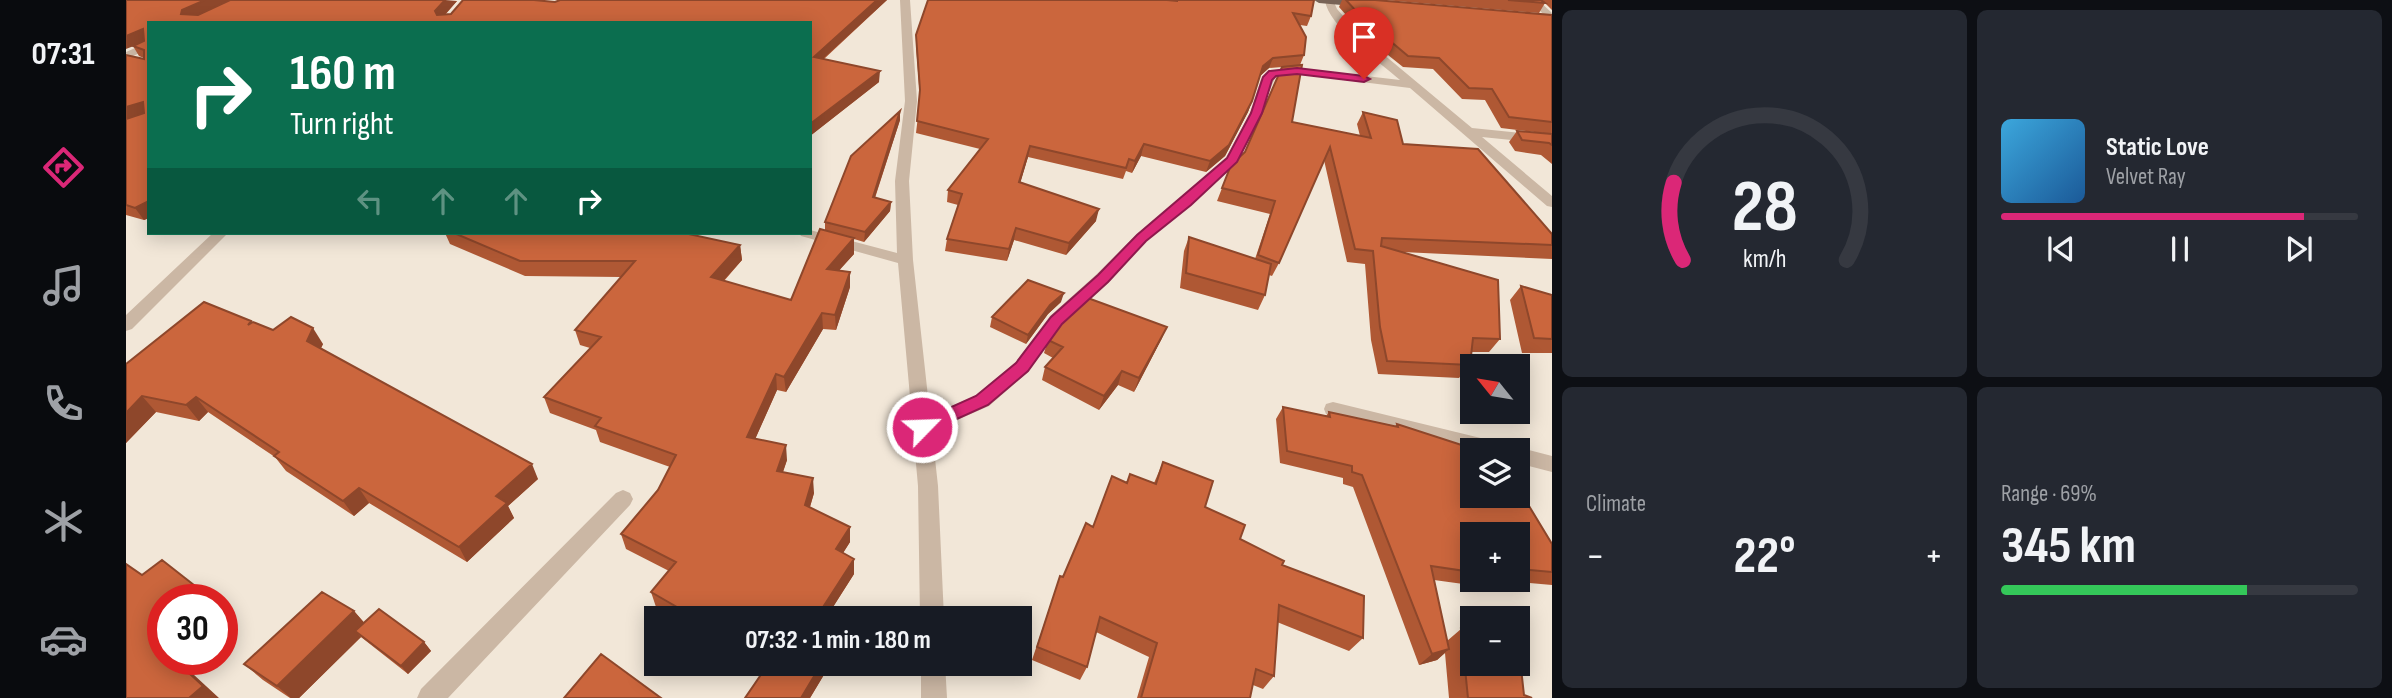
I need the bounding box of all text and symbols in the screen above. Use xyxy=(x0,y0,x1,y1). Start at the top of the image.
pin xyxy=(1334,7,1394,79)
icon: arrive xyxy=(1345,18,1383,56)
text: 07:31 xyxy=(31,35,95,74)
text: 160 m xyxy=(290,45,396,104)
icon: right xyxy=(175,49,266,140)
text: Turn right xyxy=(290,105,394,144)
text: Static Love xyxy=(2106,132,2209,163)
icon: directions xyxy=(39,143,88,192)
text: Velvet Ray xyxy=(2106,163,2186,191)
text: 28 xyxy=(1731,164,1798,252)
icon: left xyxy=(351,182,389,220)
icon: ahead xyxy=(424,182,462,220)
icon: ahead xyxy=(497,182,535,220)
icon: right xyxy=(570,182,608,220)
icon: previous xyxy=(2042,230,2080,268)
icon: pause xyxy=(2161,230,2199,268)
icon: next xyxy=(2280,230,2318,268)
text: km/h xyxy=(1743,244,1786,275)
icon: music xyxy=(39,261,88,310)
north arrow xyxy=(1460,354,1530,424)
map controls xyxy=(1460,354,1530,676)
icon: phone xyxy=(39,379,88,428)
position arrow xyxy=(885,390,959,464)
button: layers xyxy=(1460,438,1530,508)
text: Range · 69% xyxy=(2001,480,2097,508)
text: Climate xyxy=(1586,490,1646,518)
icon: climate xyxy=(39,497,88,546)
text: 345 km xyxy=(2001,515,2136,578)
button: + xyxy=(1460,522,1530,592)
text: 22° xyxy=(1733,525,1796,588)
text: − xyxy=(1586,534,1605,579)
text: + xyxy=(1924,534,1943,579)
speed limit sign: 30 xyxy=(147,584,238,675)
button: − xyxy=(1460,606,1530,676)
icon: car xyxy=(39,615,88,664)
text: 07:32 · 1 min · 180 m xyxy=(745,625,931,656)

